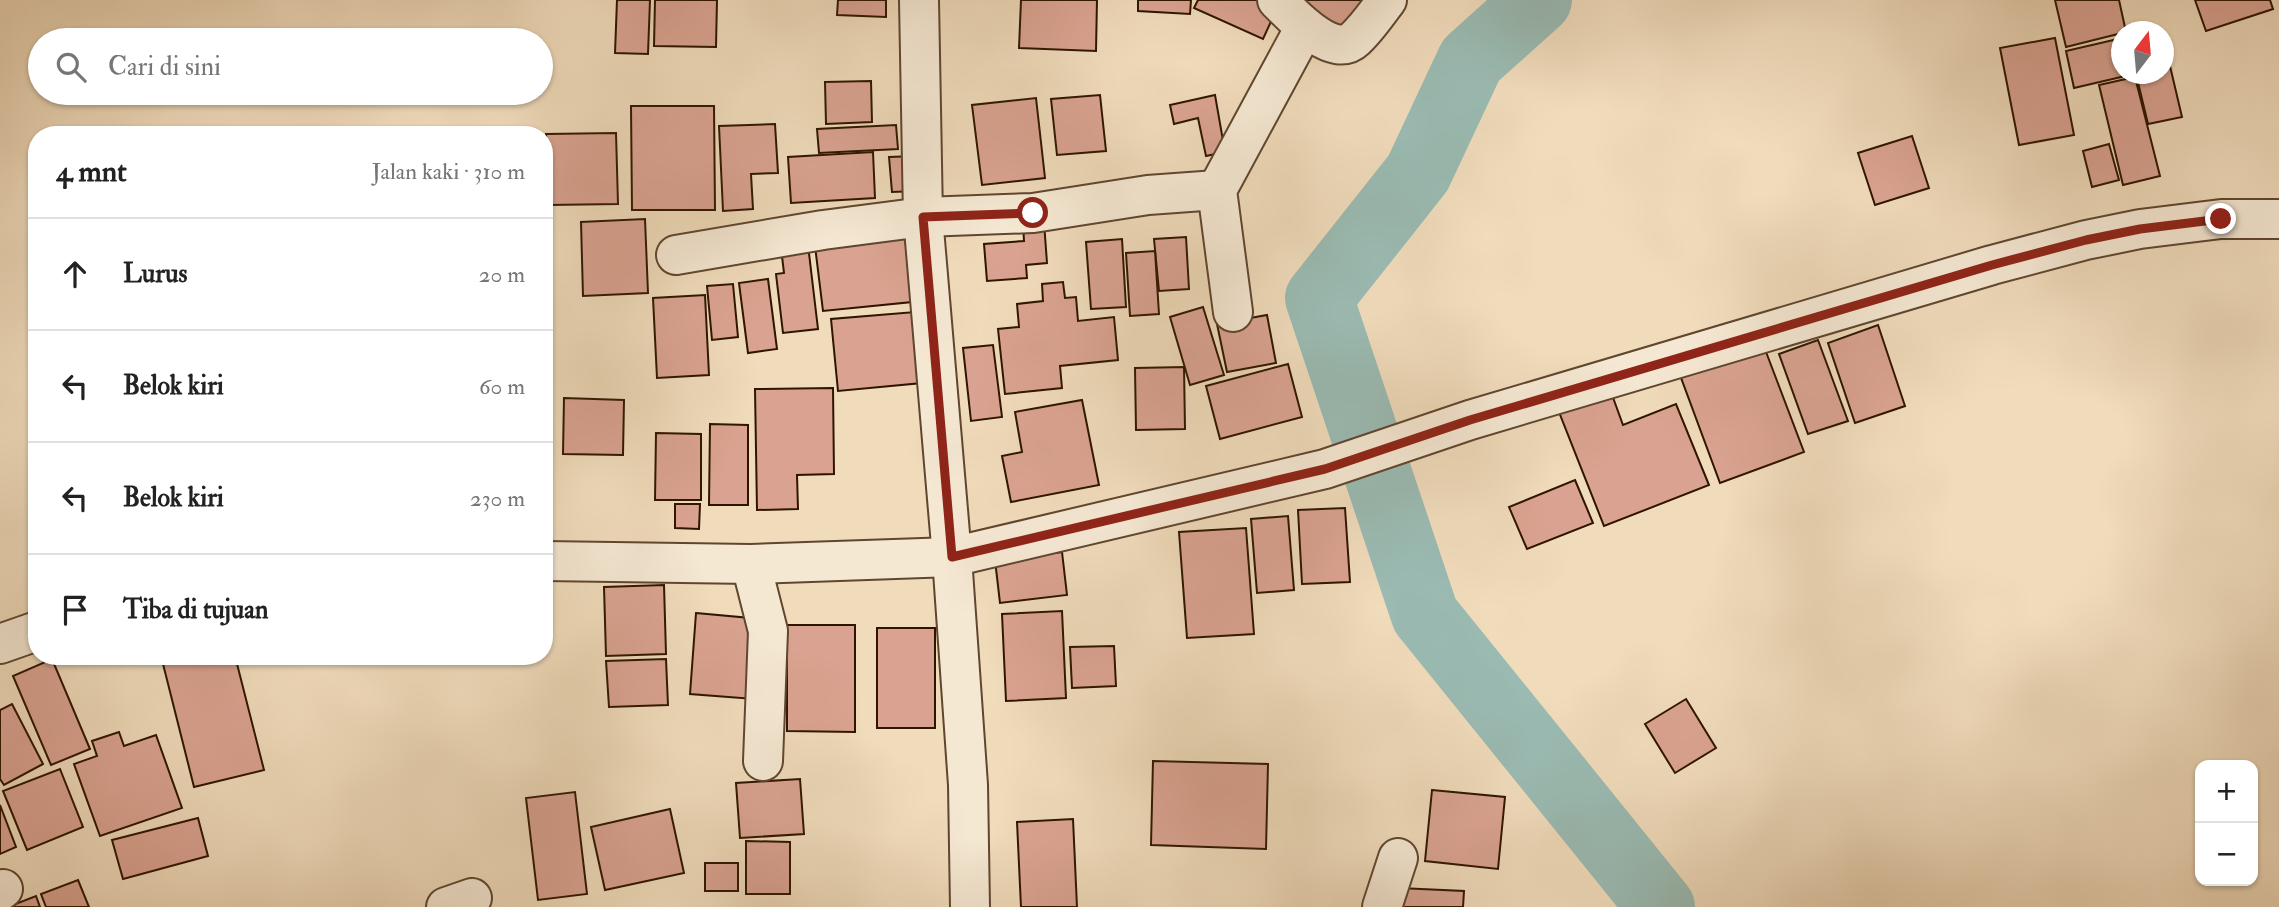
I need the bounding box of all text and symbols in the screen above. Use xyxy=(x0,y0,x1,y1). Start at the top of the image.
north arrow xyxy=(2111,21,2174,84)
search box xyxy=(28,28,553,105)
icon: search xyxy=(52,48,90,86)
text: Cari di sini xyxy=(108,51,221,83)
text: 4 mnt xyxy=(56,153,127,190)
text: Jalan kaki · 310 m xyxy=(372,157,525,186)
route start xyxy=(1017,197,1048,228)
route end xyxy=(2205,203,2236,234)
icon: ahead xyxy=(56,255,94,293)
text: Lurus xyxy=(123,258,187,290)
text: 20 m xyxy=(479,260,525,289)
icon: left xyxy=(56,367,94,405)
text: Belok kiri xyxy=(123,370,224,402)
text: 60 m xyxy=(479,372,525,401)
icon: left xyxy=(56,479,94,517)
text: Belok kiri xyxy=(123,482,224,514)
text: 230 m xyxy=(470,484,525,513)
icon: arrive xyxy=(56,591,94,629)
text: Tiba di tujuan xyxy=(123,594,268,626)
map controls xyxy=(2195,760,2258,886)
button: + xyxy=(2195,760,2258,823)
button: − xyxy=(2195,823,2258,886)

